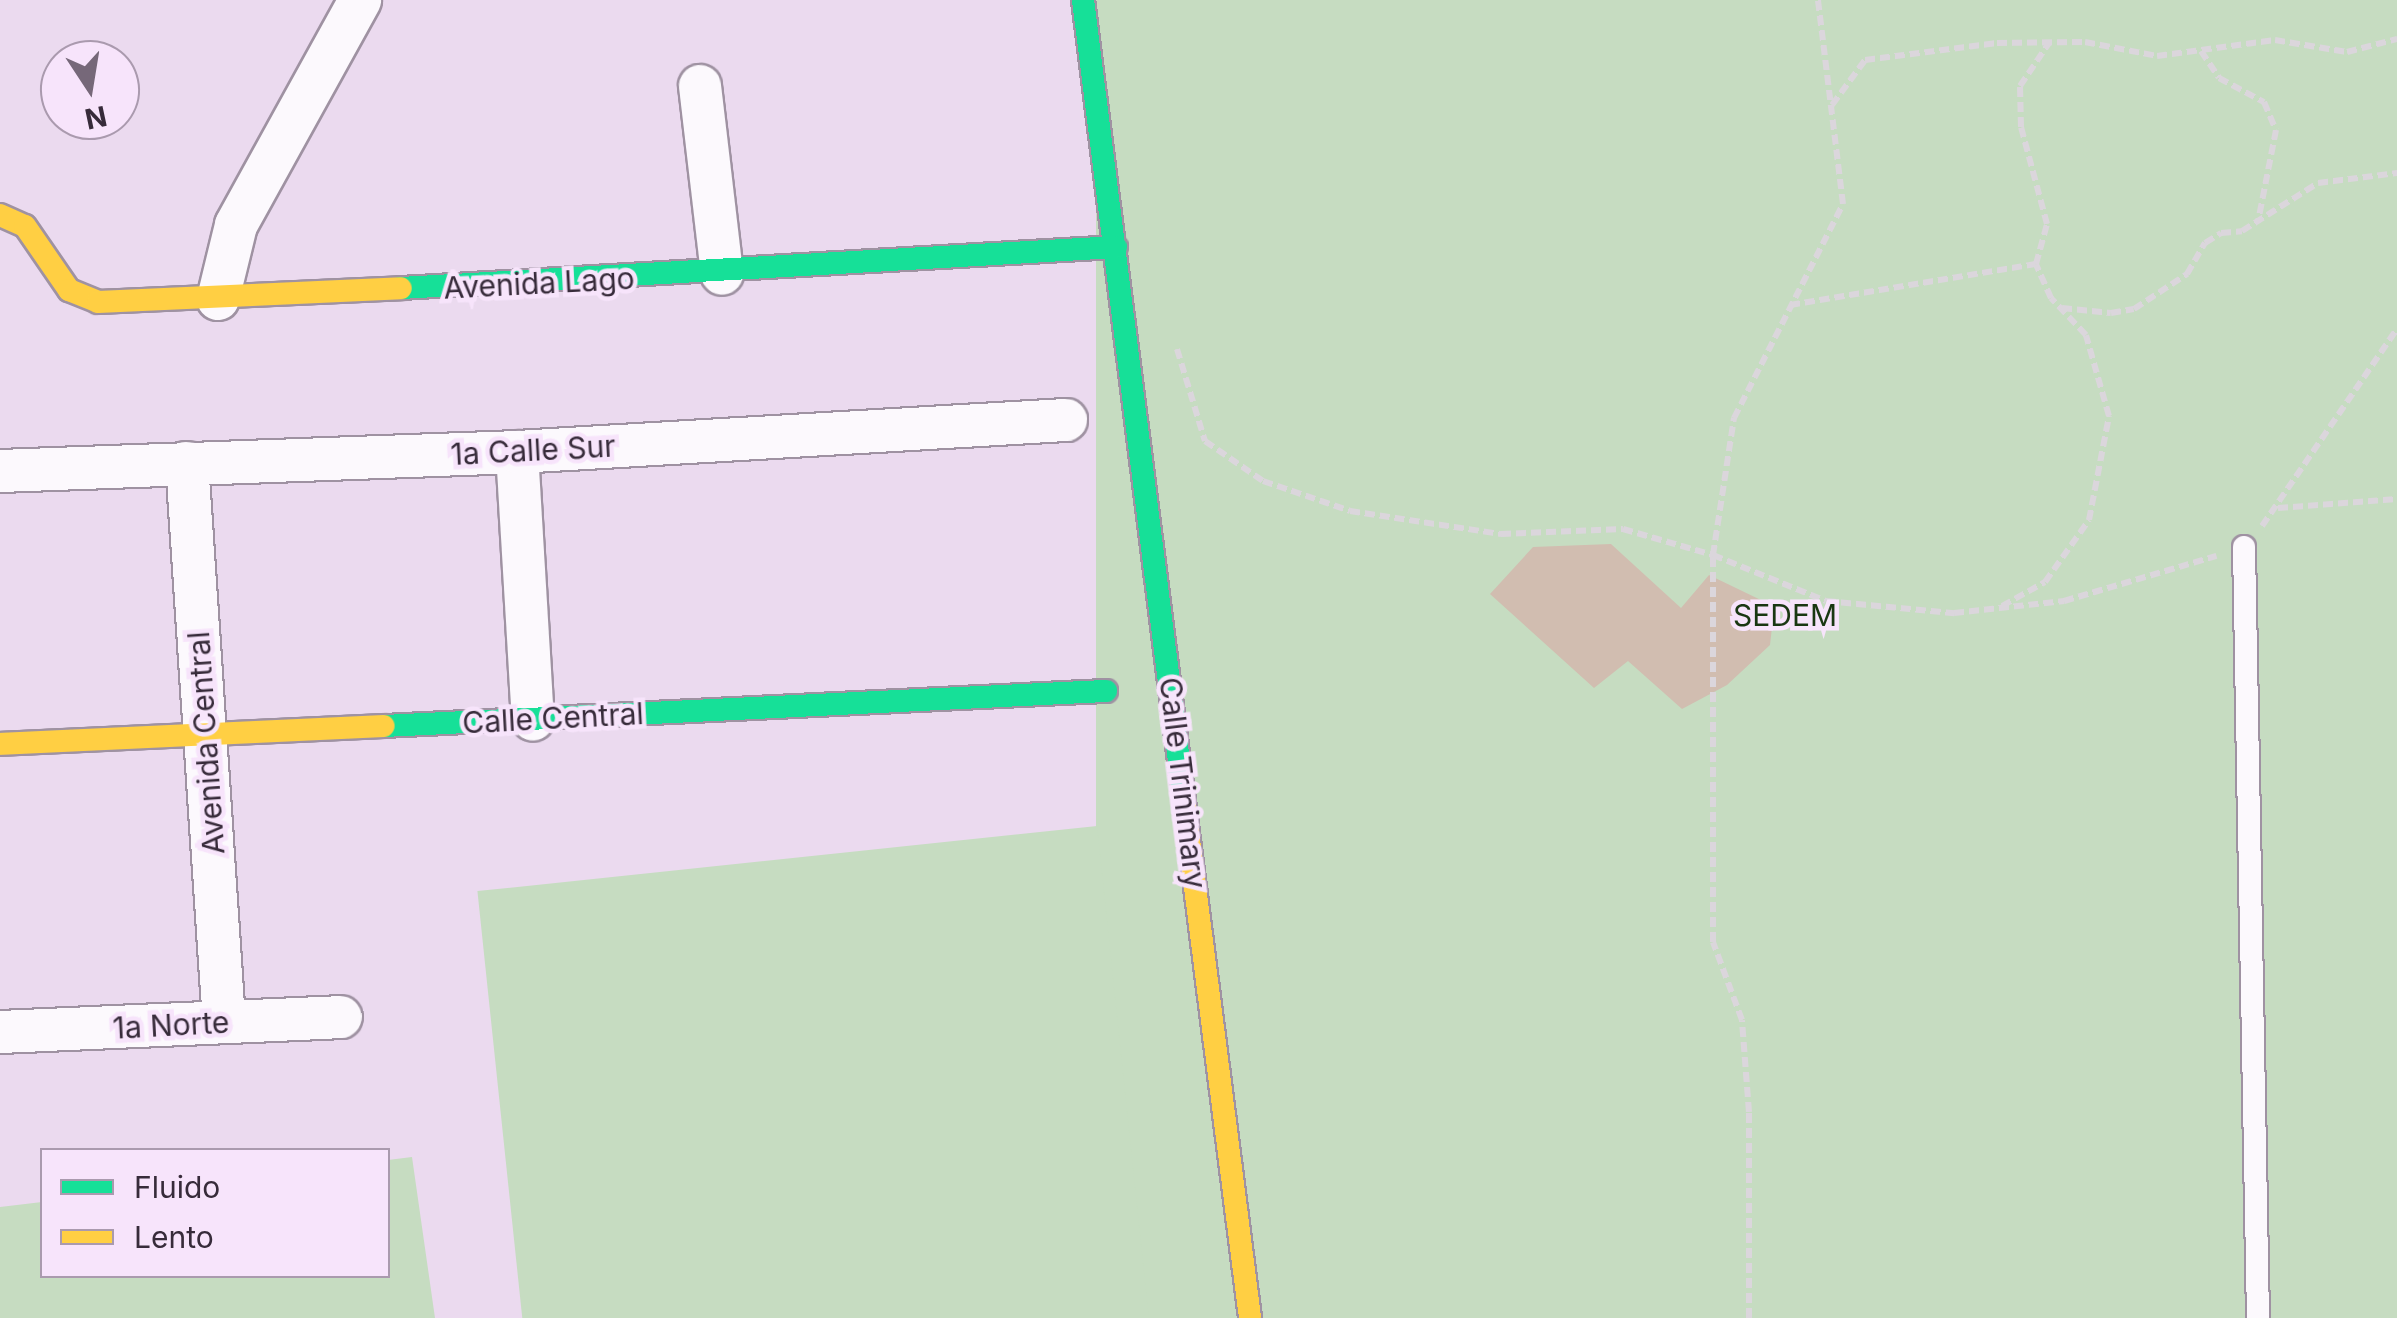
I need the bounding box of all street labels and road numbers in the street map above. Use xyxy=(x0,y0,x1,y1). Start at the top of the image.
street label: Avenida Lago xyxy=(443,260,635,306)
street label: 1a Calle Sur xyxy=(450,428,616,472)
street label: Avenida Central xyxy=(180,630,232,856)
street label: Calle Trinimary xyxy=(1152,675,1214,891)
street label: Calle Central xyxy=(461,695,645,741)
street label: 1a Norte xyxy=(112,1004,230,1046)

